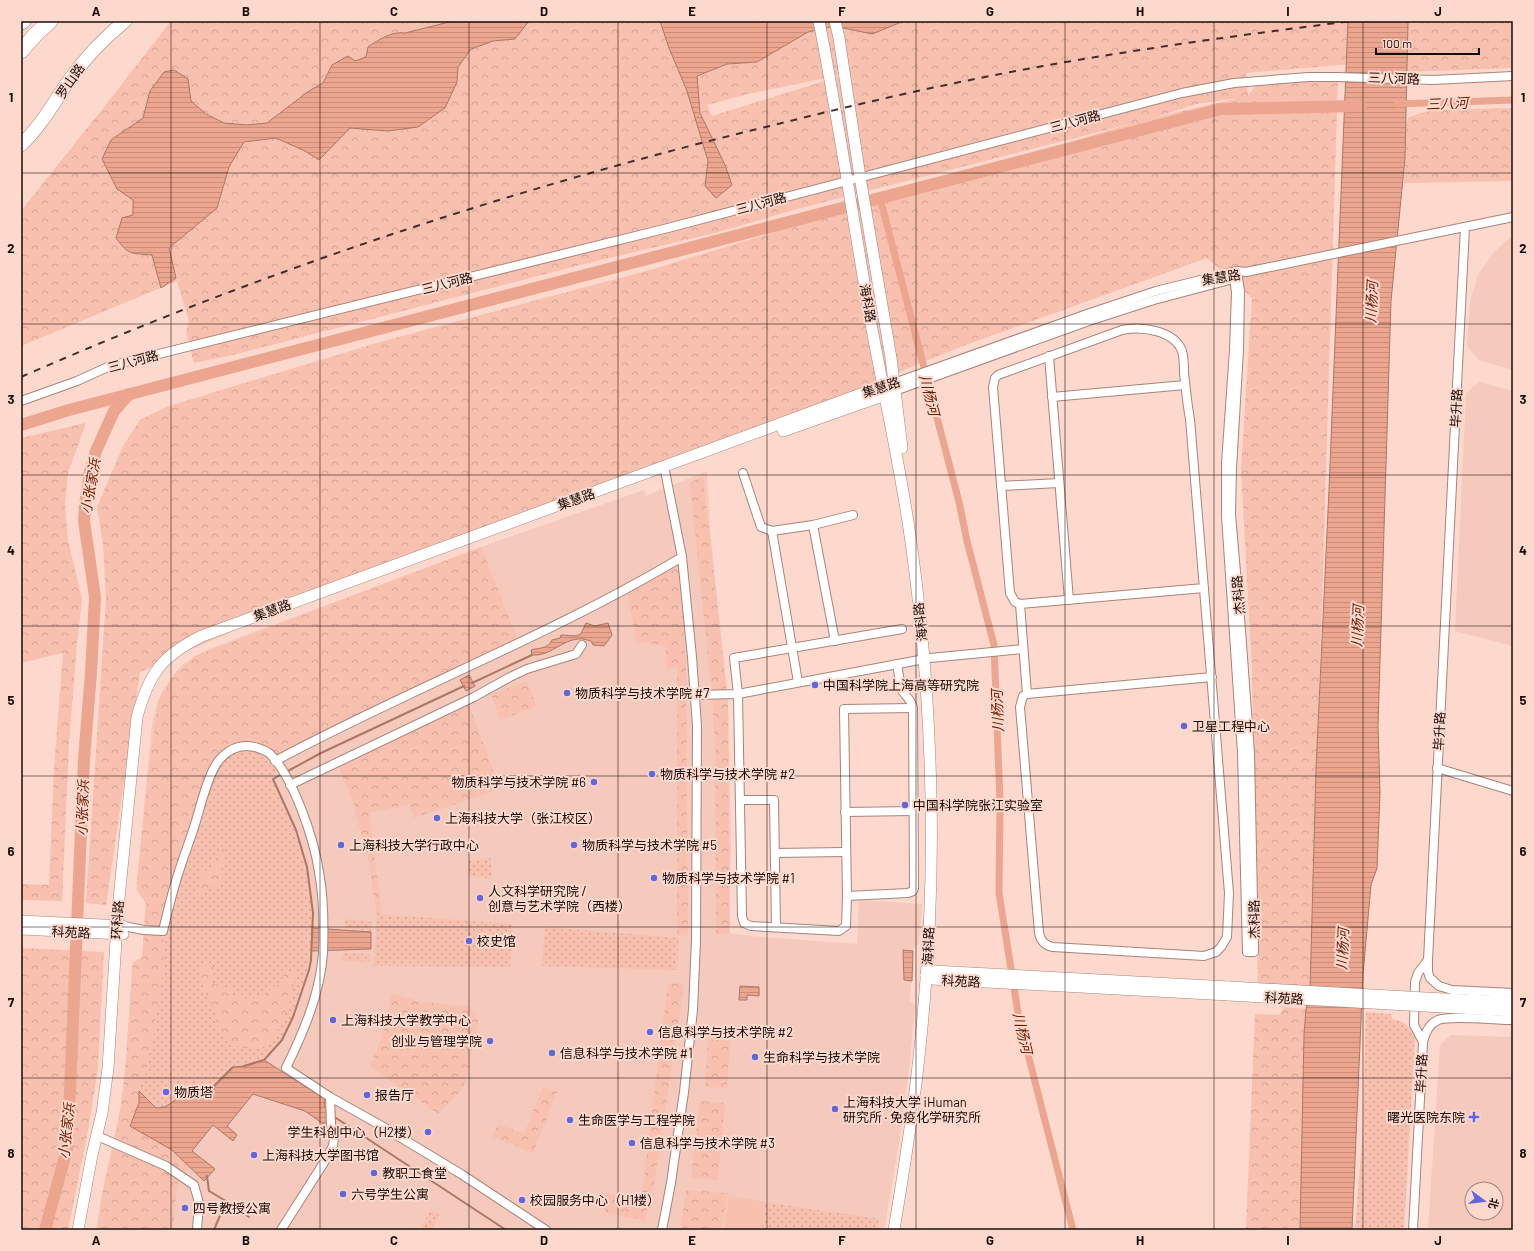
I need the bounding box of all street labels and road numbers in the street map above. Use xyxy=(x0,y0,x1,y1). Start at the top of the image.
street label: 罗山路 xyxy=(52,60,88,102)
street label: 三八河路 xyxy=(1368,69,1420,87)
street label: 三八河路 xyxy=(1048,107,1102,135)
street label: 三八河路 xyxy=(734,189,788,217)
street label: 集慧路 xyxy=(1200,266,1242,288)
street label: 三八河路 xyxy=(420,269,474,297)
street label: 海科路 xyxy=(857,282,879,324)
street label: 三八河路 xyxy=(106,347,160,375)
street label: 集慧路 xyxy=(860,373,902,401)
street label: 毕升路 xyxy=(1447,388,1465,428)
street label: 集慧路 xyxy=(555,485,597,513)
street label: 杰科路 xyxy=(1228,575,1248,615)
street label: 集慧路 xyxy=(251,596,293,624)
street label: 海科路 xyxy=(910,602,930,642)
street label: 毕升路 xyxy=(1430,711,1448,751)
street label: 杰科路 xyxy=(1246,899,1262,939)
street label: 环科路 xyxy=(108,900,126,940)
street label: 科苑路 xyxy=(51,923,91,941)
street label: 海科路 xyxy=(919,926,937,966)
street label: 科苑路 xyxy=(941,972,981,990)
street label: 科苑路 xyxy=(1264,989,1304,1007)
street label: 毕升路 xyxy=(1412,1053,1430,1093)

